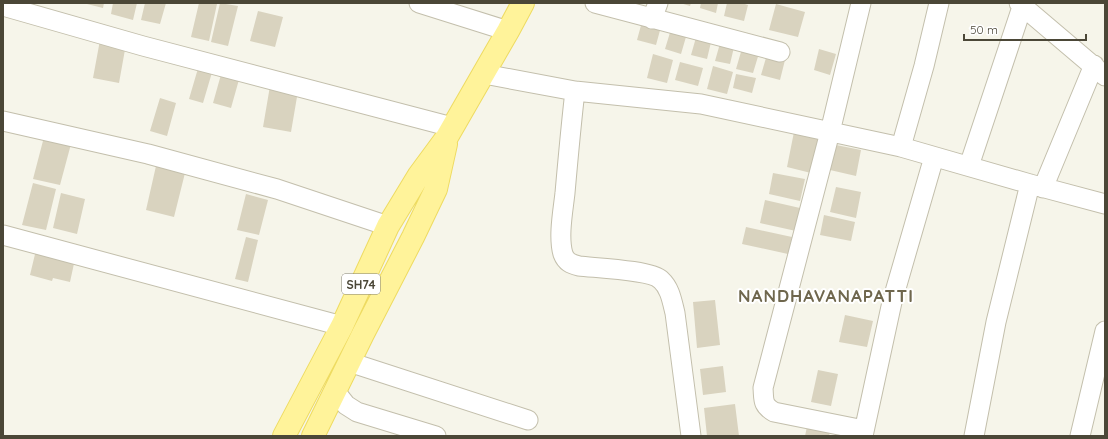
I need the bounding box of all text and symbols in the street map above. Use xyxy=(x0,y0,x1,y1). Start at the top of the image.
scale bar xyxy=(964,16,1086,42)
text: 50 m xyxy=(970,22,998,37)
road number: SH74 xyxy=(342,274,380,294)
district label: NANDHAVANAPATTI xyxy=(738,285,914,306)

